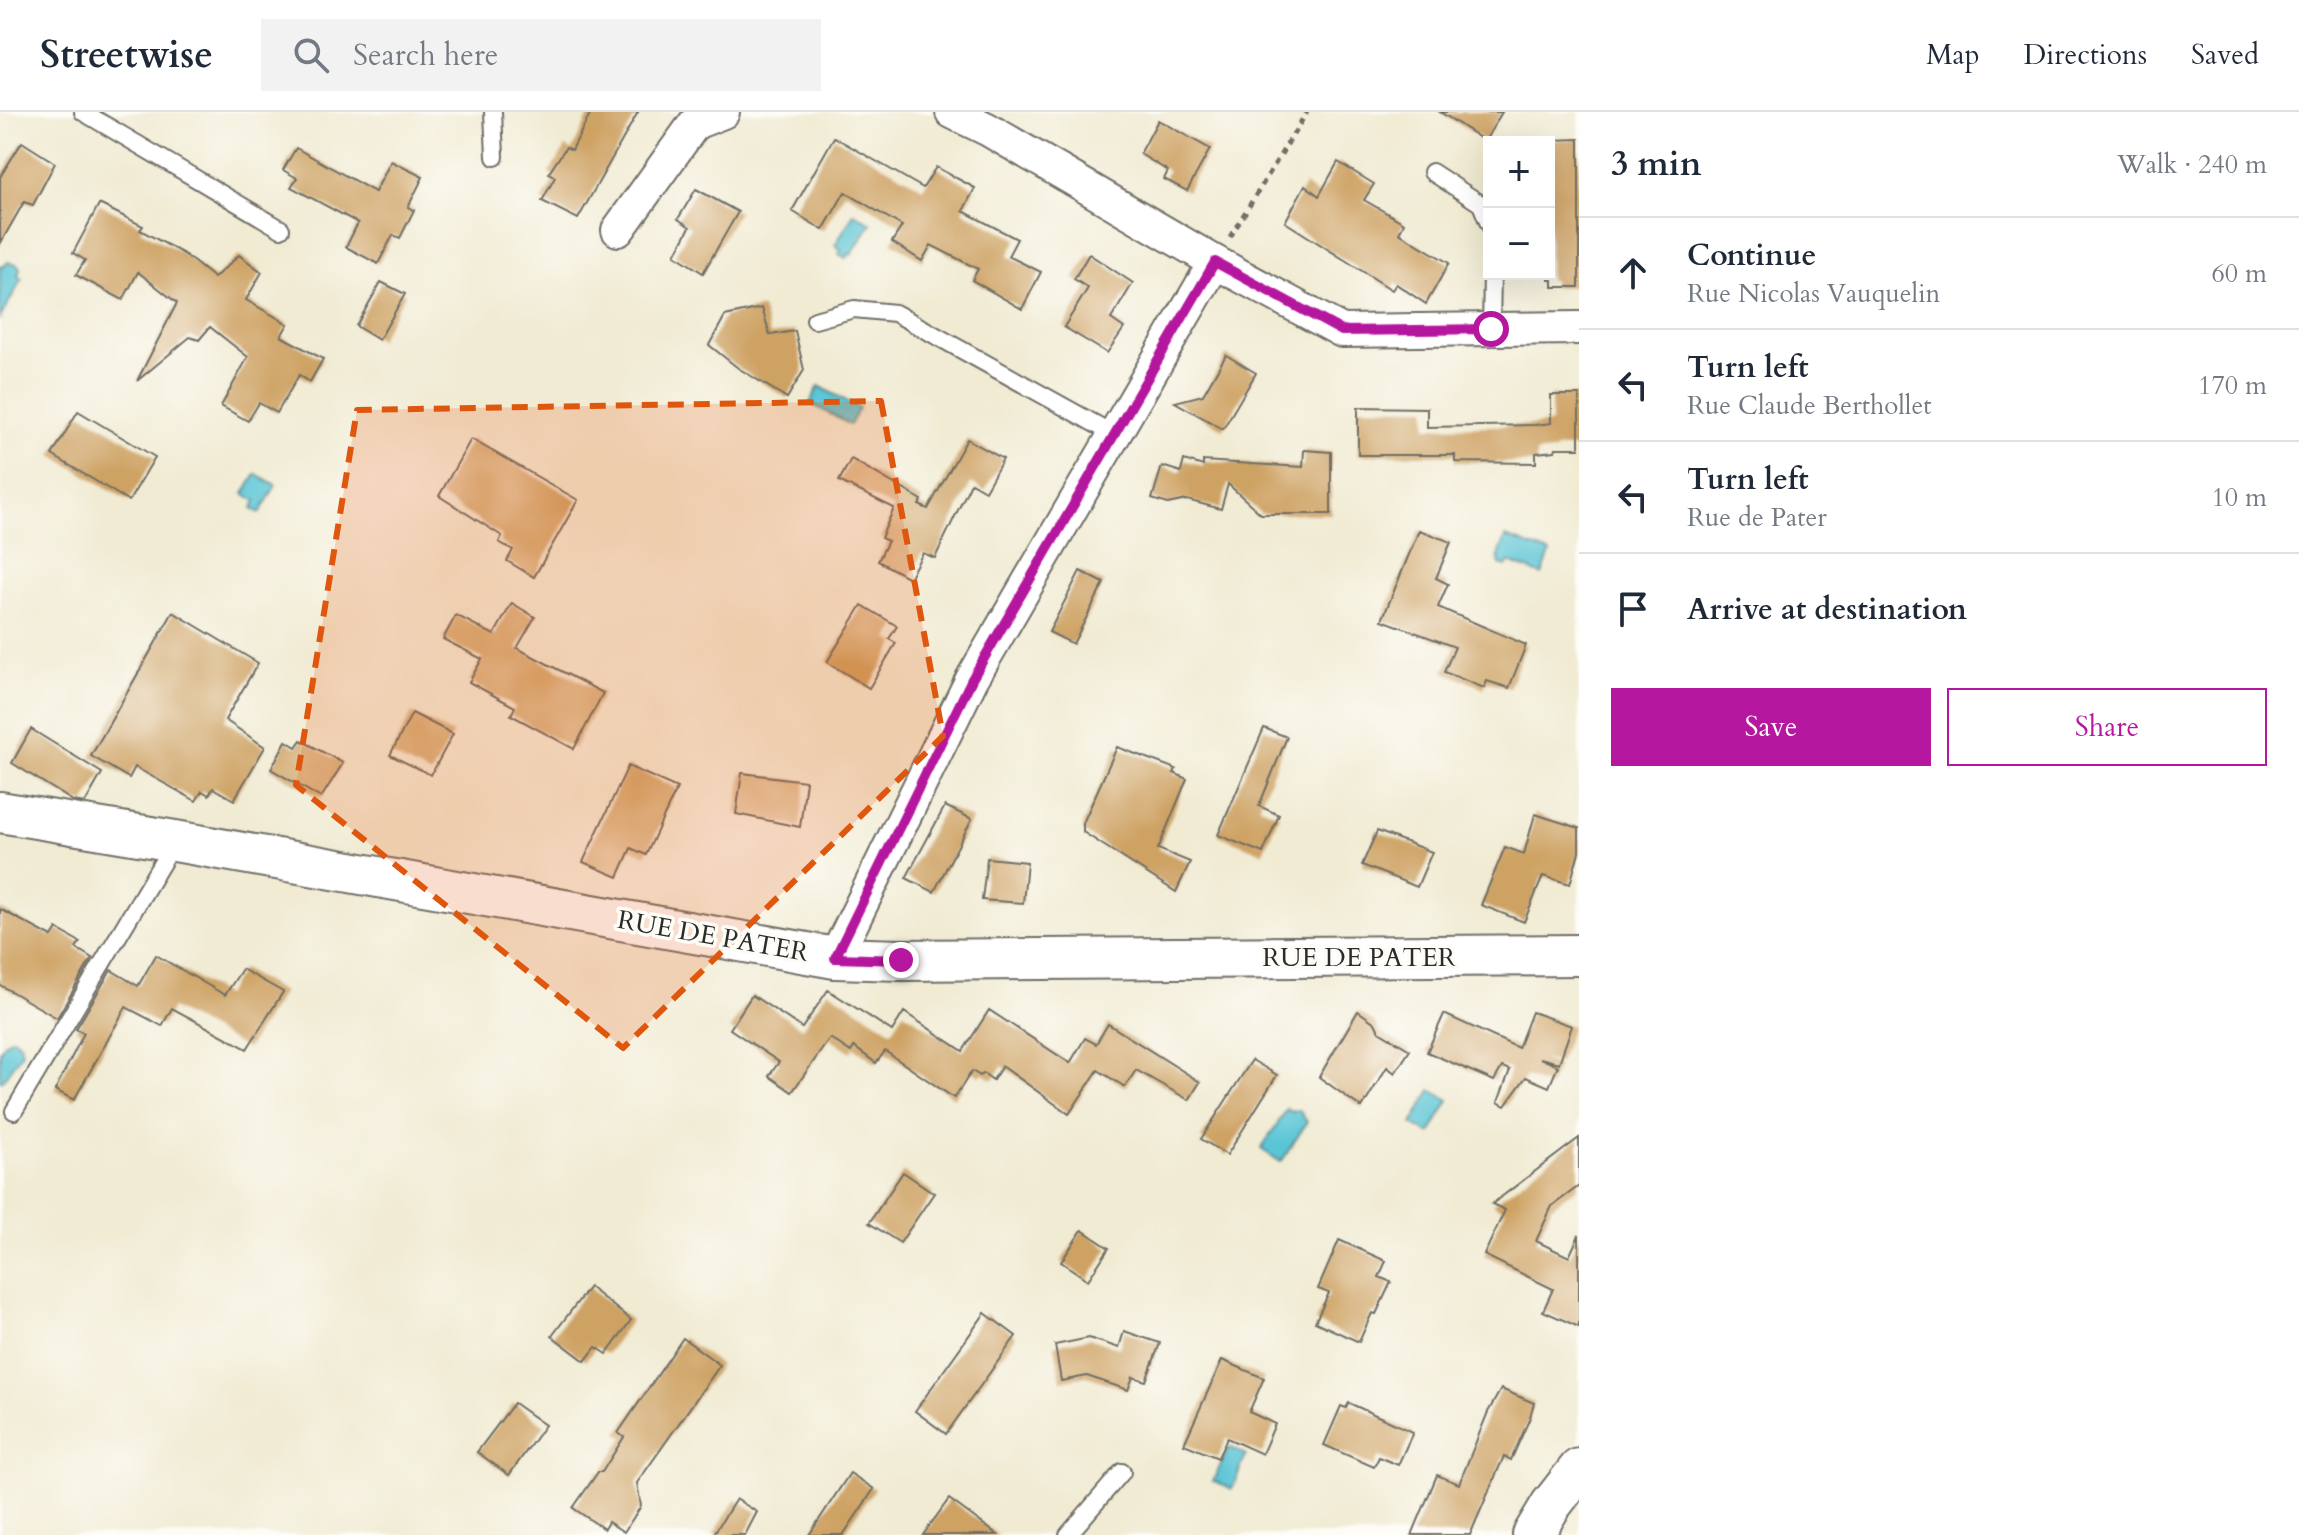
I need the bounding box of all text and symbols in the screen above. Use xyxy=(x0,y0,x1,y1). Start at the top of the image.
search box xyxy=(261,19,821,91)
text: Streetwise xyxy=(40,29,213,81)
icon: search xyxy=(289,33,333,77)
text: Search here xyxy=(353,35,498,76)
text: Map xyxy=(1926,36,1980,74)
text: Directions xyxy=(2024,36,2147,74)
text: Saved xyxy=(2191,36,2259,74)
map controls xyxy=(1483,136,1555,280)
button: + xyxy=(1483,136,1555,208)
text: 3 min xyxy=(1611,141,1702,187)
text: Walk · 240 m xyxy=(2117,147,2267,182)
button: − xyxy=(1483,208,1555,280)
text: Continue xyxy=(1687,235,1816,276)
icon: ahead xyxy=(1611,251,1655,295)
text: 60 m xyxy=(2211,256,2267,291)
text: Rue Nicolas Vauquelin xyxy=(1687,276,1940,311)
route start xyxy=(1473,311,1509,347)
text: Turn left xyxy=(1687,347,1809,388)
icon: left xyxy=(1611,363,1655,407)
text: 170 m xyxy=(2198,368,2267,403)
text: Rue Claude Berthollet xyxy=(1687,388,1931,423)
text: Turn left xyxy=(1687,459,1809,500)
icon: left xyxy=(1611,475,1655,519)
text: 10 m xyxy=(2211,480,2267,515)
text: Rue de Pater xyxy=(1687,500,1827,535)
icon: arrive xyxy=(1611,587,1655,631)
text: Arrive at destination xyxy=(1687,589,1967,630)
button: Save xyxy=(1611,688,1931,766)
button: Share xyxy=(1947,688,2267,766)
street label: RUE DE PATER xyxy=(615,902,811,970)
street label: RUE DE PATER xyxy=(1262,940,1456,975)
route end xyxy=(883,942,919,978)

